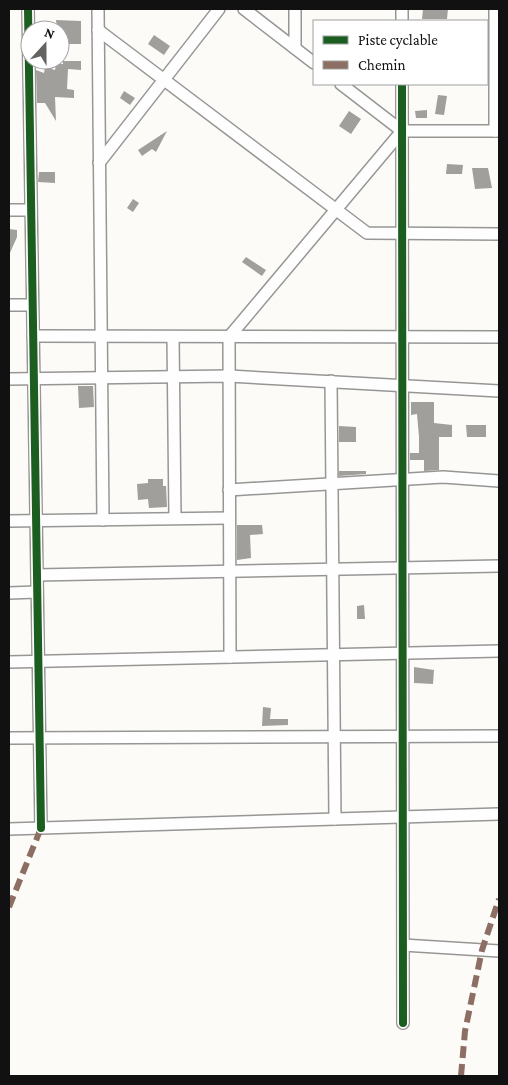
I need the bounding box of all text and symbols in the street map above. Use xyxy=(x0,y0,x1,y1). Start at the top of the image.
north arrow xyxy=(20,20,70,70)
legend xyxy=(313,20,488,85)
text: N xyxy=(42,24,57,42)
text: Piste cyclable xyxy=(358,32,438,49)
text: Chemin xyxy=(358,57,406,73)

